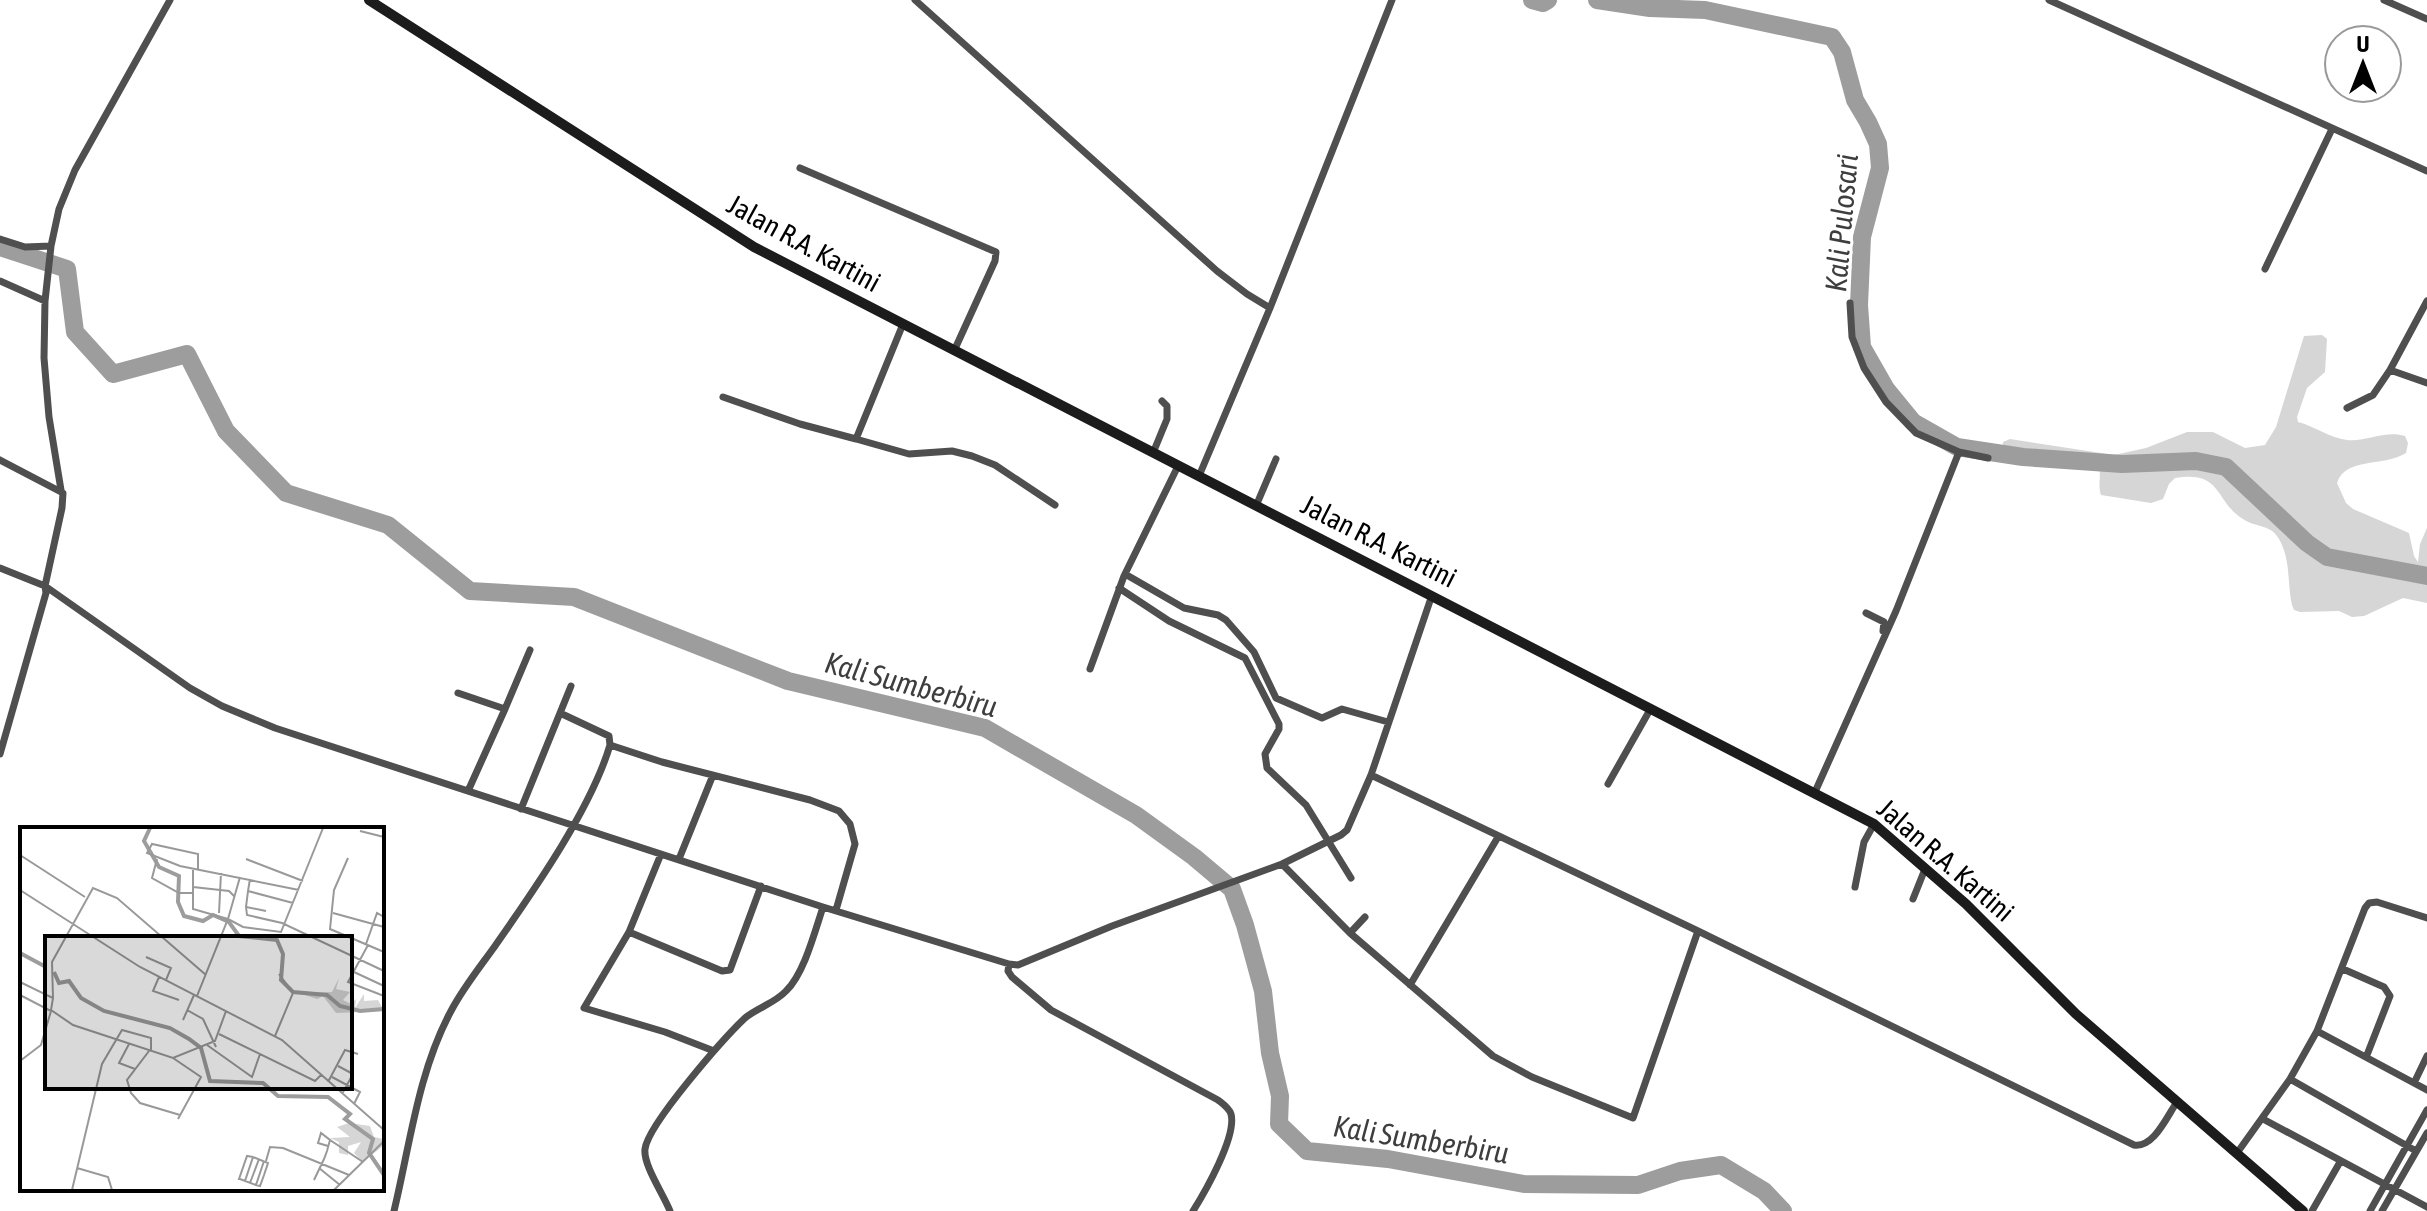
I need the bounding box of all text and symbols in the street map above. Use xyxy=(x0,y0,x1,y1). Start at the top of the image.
north arrow xyxy=(2323,24,2403,104)
text: U xyxy=(2357,31,2369,57)
water label: Kali Pulosari xyxy=(1818,153,1864,293)
street label: Jalan R.A. Kartini xyxy=(722,188,886,298)
street label: Jalan R.A. Kartini xyxy=(1296,488,1462,594)
water label: Kali Sumberbiru xyxy=(821,645,1001,723)
street label: Jalan R.A. Kartini xyxy=(1871,792,2021,928)
inset map xyxy=(20,827,384,1191)
water label: Kali Sumberbiru xyxy=(1331,1108,1511,1170)

